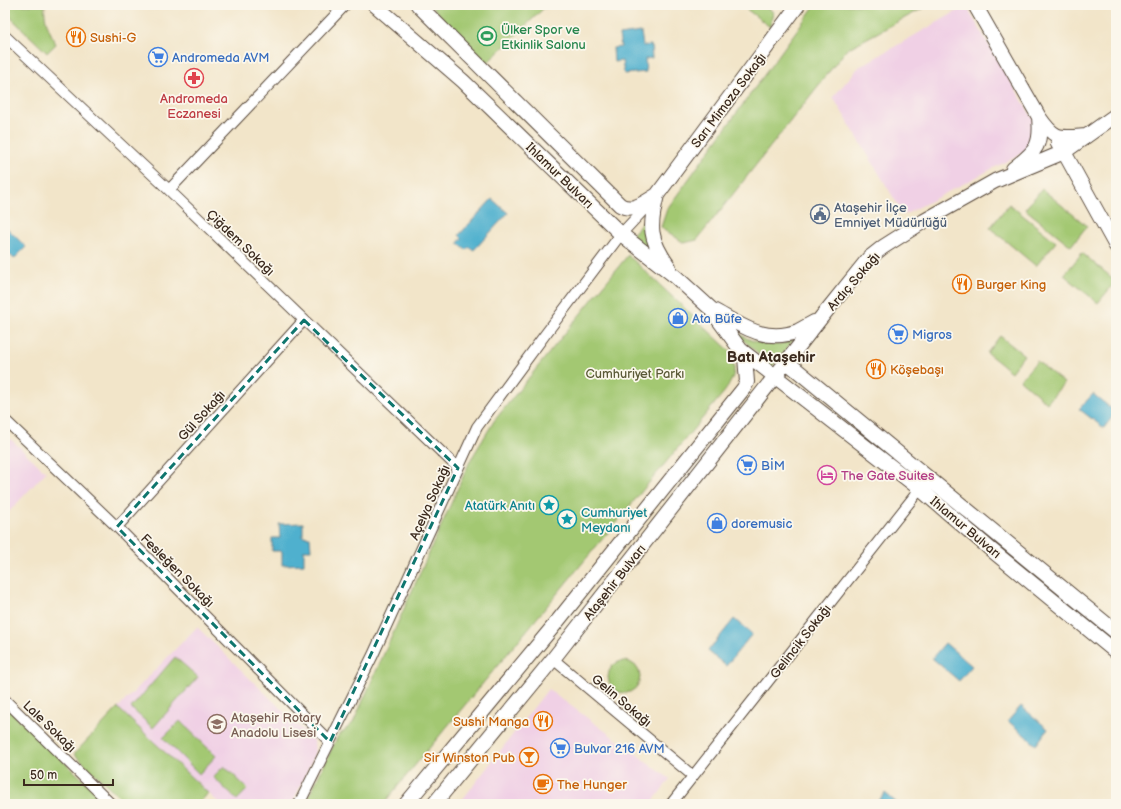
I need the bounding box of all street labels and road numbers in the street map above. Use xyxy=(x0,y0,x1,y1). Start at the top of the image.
street label: Sarı Mimoza Sokağı xyxy=(688,50,770,151)
street label: Ihlamur Bulvarı xyxy=(522,139,596,212)
street label: Çiğdem Sokağı xyxy=(203,206,278,279)
street label: Ardıç Sokağı xyxy=(824,249,884,314)
street label: Gül Sokağı xyxy=(175,387,229,444)
street label: Açelya Sokağı xyxy=(406,462,454,543)
street label: Ihlamur Bulvarı xyxy=(927,493,1004,562)
street label: Fesleğen Sokağı xyxy=(137,531,217,611)
street label: Ataşehir Bulvarı xyxy=(580,542,649,624)
street label: Gelincik Sokağı xyxy=(767,601,835,682)
street label: Gelin Sokağı xyxy=(588,671,655,730)
street label: Lale Sokağı xyxy=(19,697,79,756)

